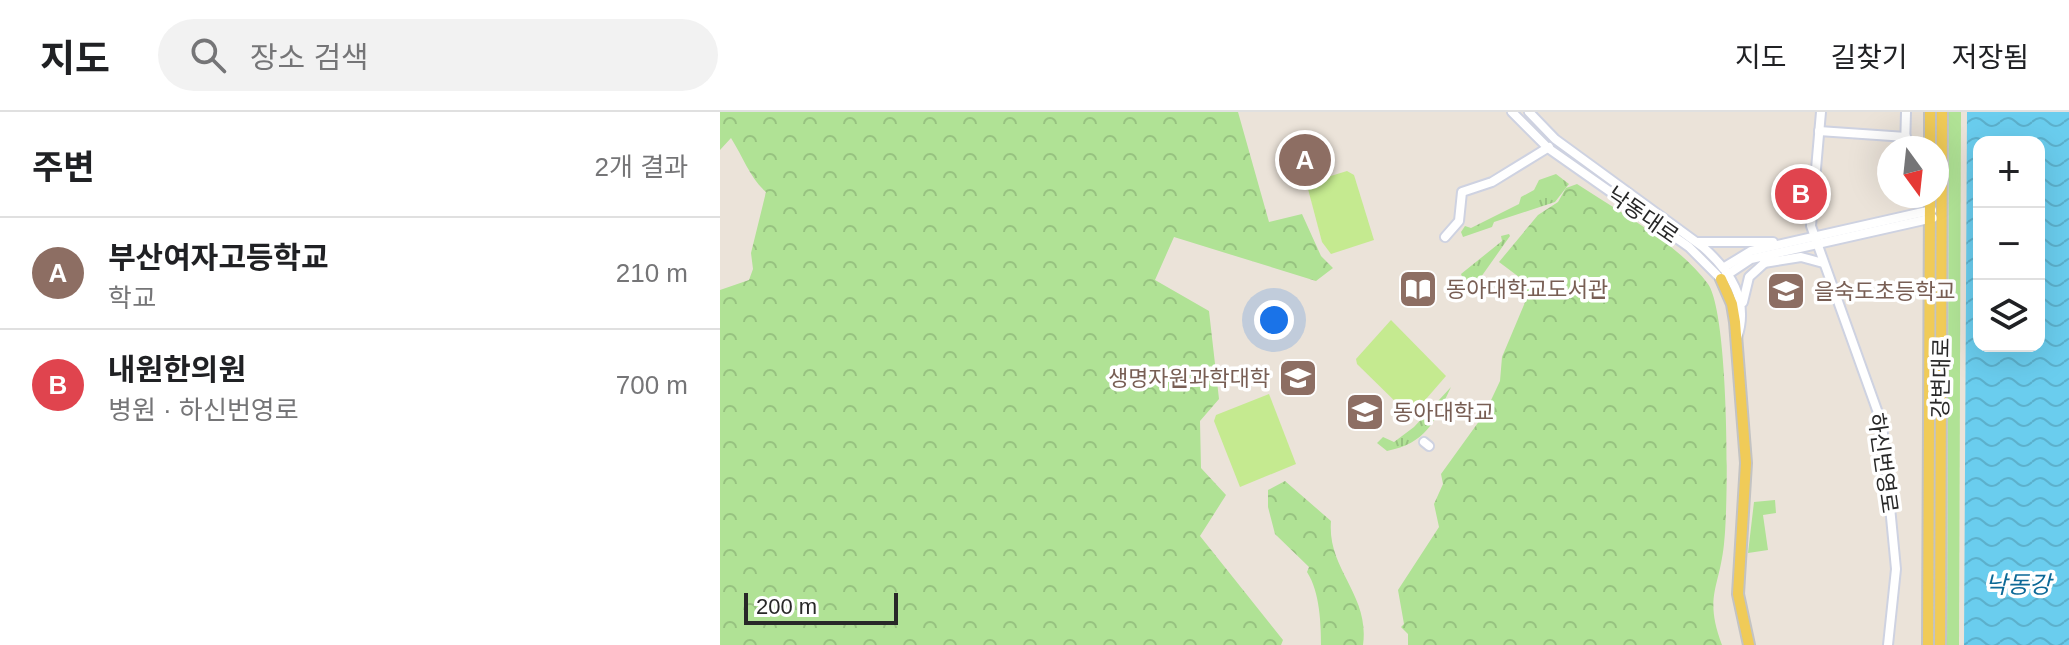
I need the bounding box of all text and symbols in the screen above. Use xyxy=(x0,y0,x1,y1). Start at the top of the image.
search box xyxy=(158,19,718,91)
icon: search xyxy=(186,33,230,77)
text: 지도 xyxy=(40,38,110,80)
text: 장소 검색 xyxy=(250,41,369,74)
text: 지도 xyxy=(1735,42,1786,73)
text: 길찾기 xyxy=(1830,42,1908,73)
text: 저장됨 xyxy=(1952,42,2029,73)
pin: A xyxy=(1279,130,1331,190)
north arrow xyxy=(1877,136,1949,208)
map controls xyxy=(1973,136,2045,352)
button: + xyxy=(1973,136,2045,208)
text: 주변 xyxy=(32,148,95,186)
text: 2개 결과 xyxy=(595,152,688,182)
pin: B xyxy=(1775,164,1827,224)
street label: 낙동대로 xyxy=(1603,182,1683,248)
button: − xyxy=(1973,208,2045,280)
text: 부산여자고등학교 xyxy=(108,241,329,274)
text: A xyxy=(49,258,67,288)
text: 210 m xyxy=(616,258,688,288)
library icon: 동아대학교도서관 xyxy=(1397,268,1439,310)
school or university icon: 을숙도초등학교 xyxy=(1765,270,1807,312)
place label: 동아대학교도서관 xyxy=(1446,277,1608,302)
place label: 을숙도초등학교 xyxy=(1814,279,1956,304)
button: layers xyxy=(1973,280,2045,352)
text: 학교 xyxy=(108,283,156,313)
your location xyxy=(1254,300,1294,340)
street label: 강변대로 xyxy=(1928,337,1954,419)
text: 내원한의원 xyxy=(108,353,246,386)
school or university icon: 생명자원과학대학 xyxy=(1277,357,1319,399)
place label: 생명자원과학대학 xyxy=(1108,366,1270,391)
text: B xyxy=(49,370,67,400)
text: 700 m xyxy=(616,370,688,400)
school or university icon: 동아대학교 xyxy=(1344,391,1386,433)
text: 병원 · 하신번영로 xyxy=(108,395,299,425)
place label: 동아대학교 xyxy=(1393,400,1494,425)
street label: 하신번영로 xyxy=(1864,411,1902,515)
water label: 낙동강 xyxy=(1985,571,2054,598)
scale bar xyxy=(744,589,898,625)
text: 200 m xyxy=(756,594,817,619)

